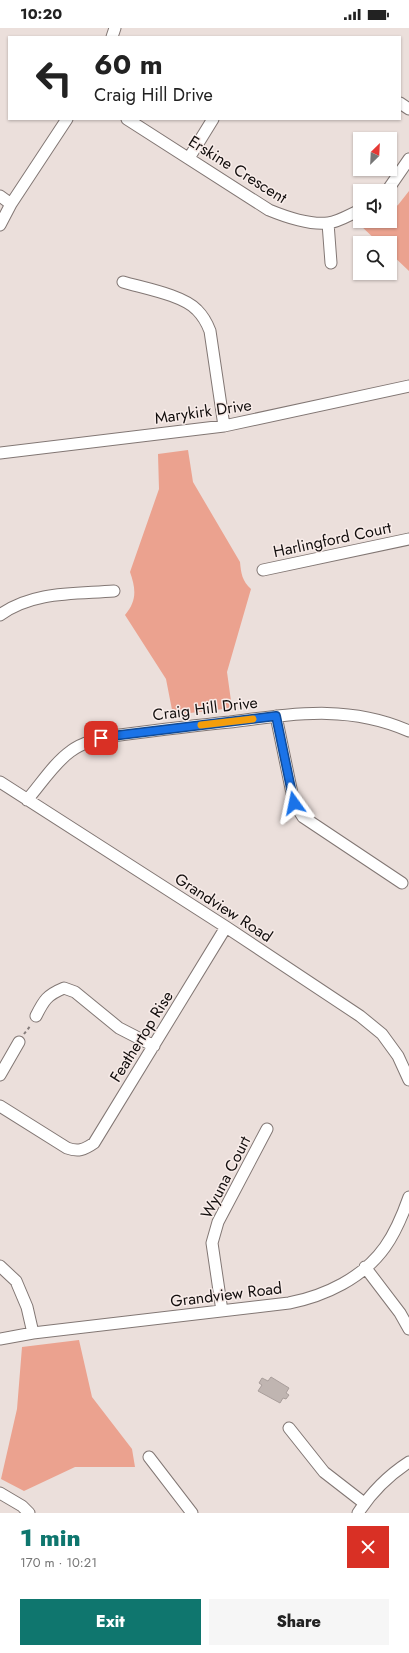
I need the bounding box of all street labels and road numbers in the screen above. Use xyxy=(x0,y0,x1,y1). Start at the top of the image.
street label: Erskine Crescent xyxy=(184,130,292,209)
street label: Marykirk Drive xyxy=(153,393,253,430)
street label: Harlingford Court xyxy=(271,516,393,563)
street label: Craig Hill Drive xyxy=(151,691,259,726)
street label: Grandview Road xyxy=(170,867,277,948)
street label: Feathertop Rise xyxy=(104,986,179,1086)
street label: Wyuna Court xyxy=(195,1132,256,1222)
street label: Grandview Road xyxy=(169,1276,283,1313)

